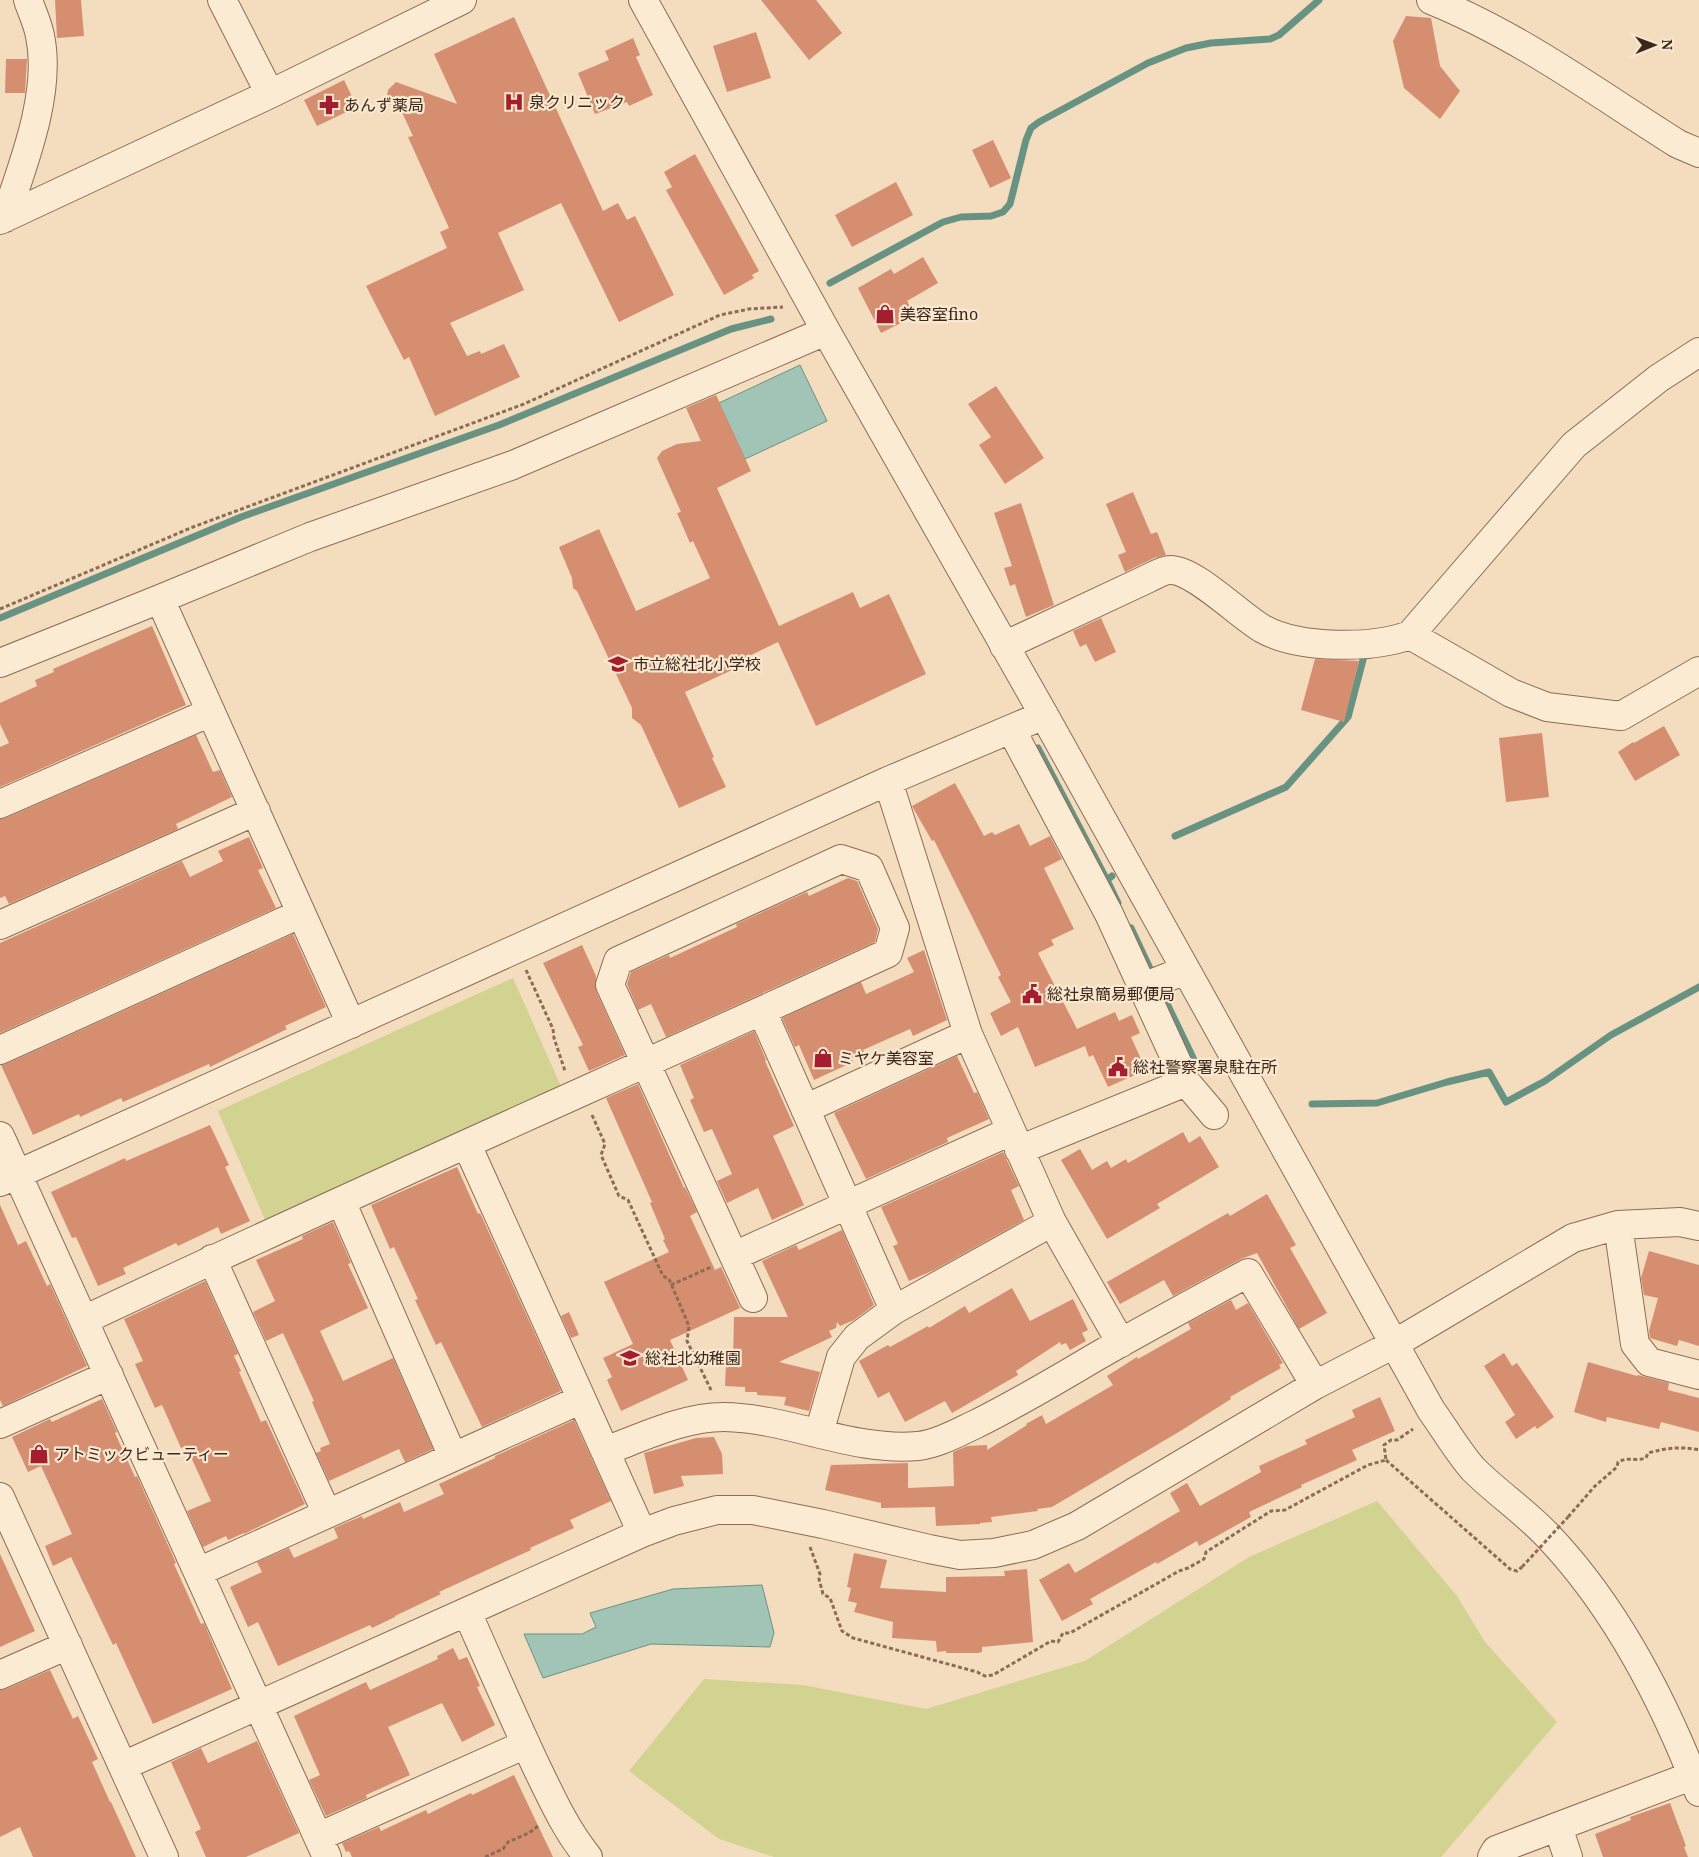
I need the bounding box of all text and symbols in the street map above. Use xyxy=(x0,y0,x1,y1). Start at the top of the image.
north arrow xyxy=(1629,20,1679,70)
text: N xyxy=(1658,39,1677,50)
hospital icon: 泉クリニック xyxy=(503,91,525,113)
place label: 泉クリニック xyxy=(529,91,625,113)
pharmacy icon: あんず薬局 xyxy=(318,94,340,116)
place label: あんず薬局 xyxy=(344,94,424,116)
shop icon: 美容室fino xyxy=(874,303,896,325)
place label: 美容室fino xyxy=(900,303,978,325)
school or university icon: 市立総社北小学校 xyxy=(607,653,629,675)
place label: 市立総社北小学校 xyxy=(633,653,761,675)
public building icon: 総社泉簡易郵便局 xyxy=(1021,983,1043,1005)
place label: 総社泉簡易郵便局 xyxy=(1047,983,1175,1005)
shop icon: ミヤケ美容室 xyxy=(812,1047,834,1069)
place label: ミヤケ美容室 xyxy=(838,1047,934,1069)
public building icon: 総社警察署泉駐在所 xyxy=(1107,1056,1129,1078)
place label: 総社警察署泉駐在所 xyxy=(1133,1056,1277,1078)
school or university icon: 総社北幼稚園 xyxy=(619,1347,641,1369)
place label: 総社北幼稚園 xyxy=(645,1347,741,1369)
shop icon: アトミックビューティー xyxy=(28,1443,50,1465)
place label: アトミックビューティー xyxy=(54,1443,229,1465)

